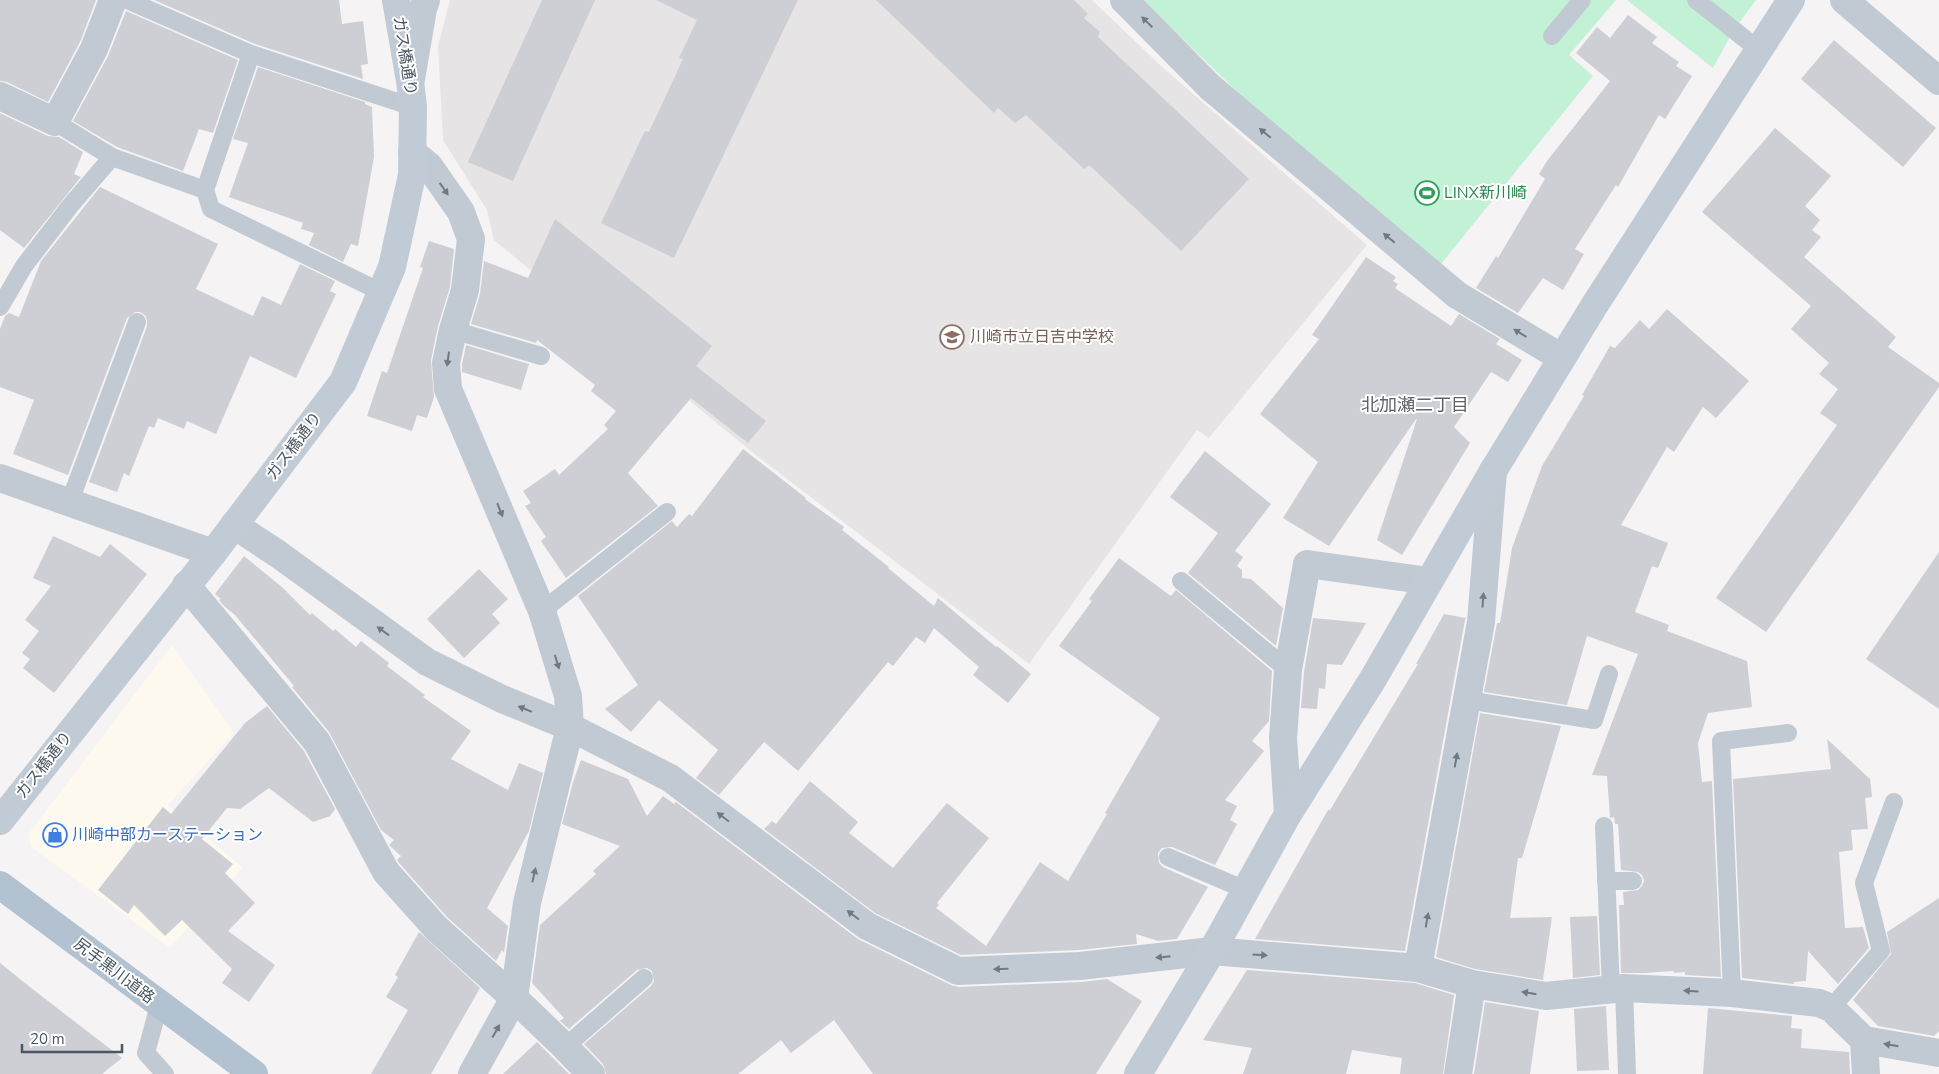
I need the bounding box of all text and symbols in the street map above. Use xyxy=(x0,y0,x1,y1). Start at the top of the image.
street label: ガス橋通り xyxy=(388,15,422,97)
one-way arrow xyxy=(1141,16,1153,28)
one-way arrow xyxy=(1258,128,1271,139)
sports icon: LINX新川崎 xyxy=(1414,180,1440,206)
one-way arrow xyxy=(439,182,449,195)
place label: LINX新川崎 xyxy=(1444,182,1527,204)
one-way arrow xyxy=(1383,233,1395,244)
school or university icon: 川崎市立日吉中学校 xyxy=(939,324,965,350)
place label: 川崎市立日吉中学校 xyxy=(970,326,1114,348)
one-way arrow xyxy=(1514,328,1527,337)
one-way arrow xyxy=(443,351,451,367)
district label: 北加瀬二丁目 xyxy=(1361,393,1469,417)
street label: ガス橋通り xyxy=(261,407,327,485)
one-way arrow xyxy=(497,503,505,517)
one-way arrow xyxy=(1479,591,1487,607)
one-way arrow xyxy=(377,625,390,636)
one-way arrow xyxy=(554,655,562,670)
one-way arrow xyxy=(518,704,532,712)
street label: ガス橋通り xyxy=(11,727,77,803)
one-way arrow xyxy=(1453,751,1461,767)
one-way arrow xyxy=(717,812,730,823)
shop icon: 川崎中部カーステーション xyxy=(42,822,68,848)
place label: 川崎中部カーステーション xyxy=(72,824,263,846)
one-way arrow xyxy=(530,868,538,883)
one-way arrow xyxy=(846,910,860,920)
one-way arrow xyxy=(1423,911,1431,927)
street label: 尻手黒川道路 xyxy=(69,933,159,1009)
one-way arrow xyxy=(1252,952,1268,960)
one-way arrow xyxy=(1155,953,1171,961)
one-way arrow xyxy=(993,965,1009,973)
one-way arrow xyxy=(1683,987,1699,995)
one-way arrow xyxy=(1521,989,1537,997)
scale bar xyxy=(22,1022,122,1054)
one-way arrow xyxy=(492,1024,500,1039)
text: 20 m xyxy=(30,1029,65,1049)
one-way arrow xyxy=(1883,1040,1899,1048)

